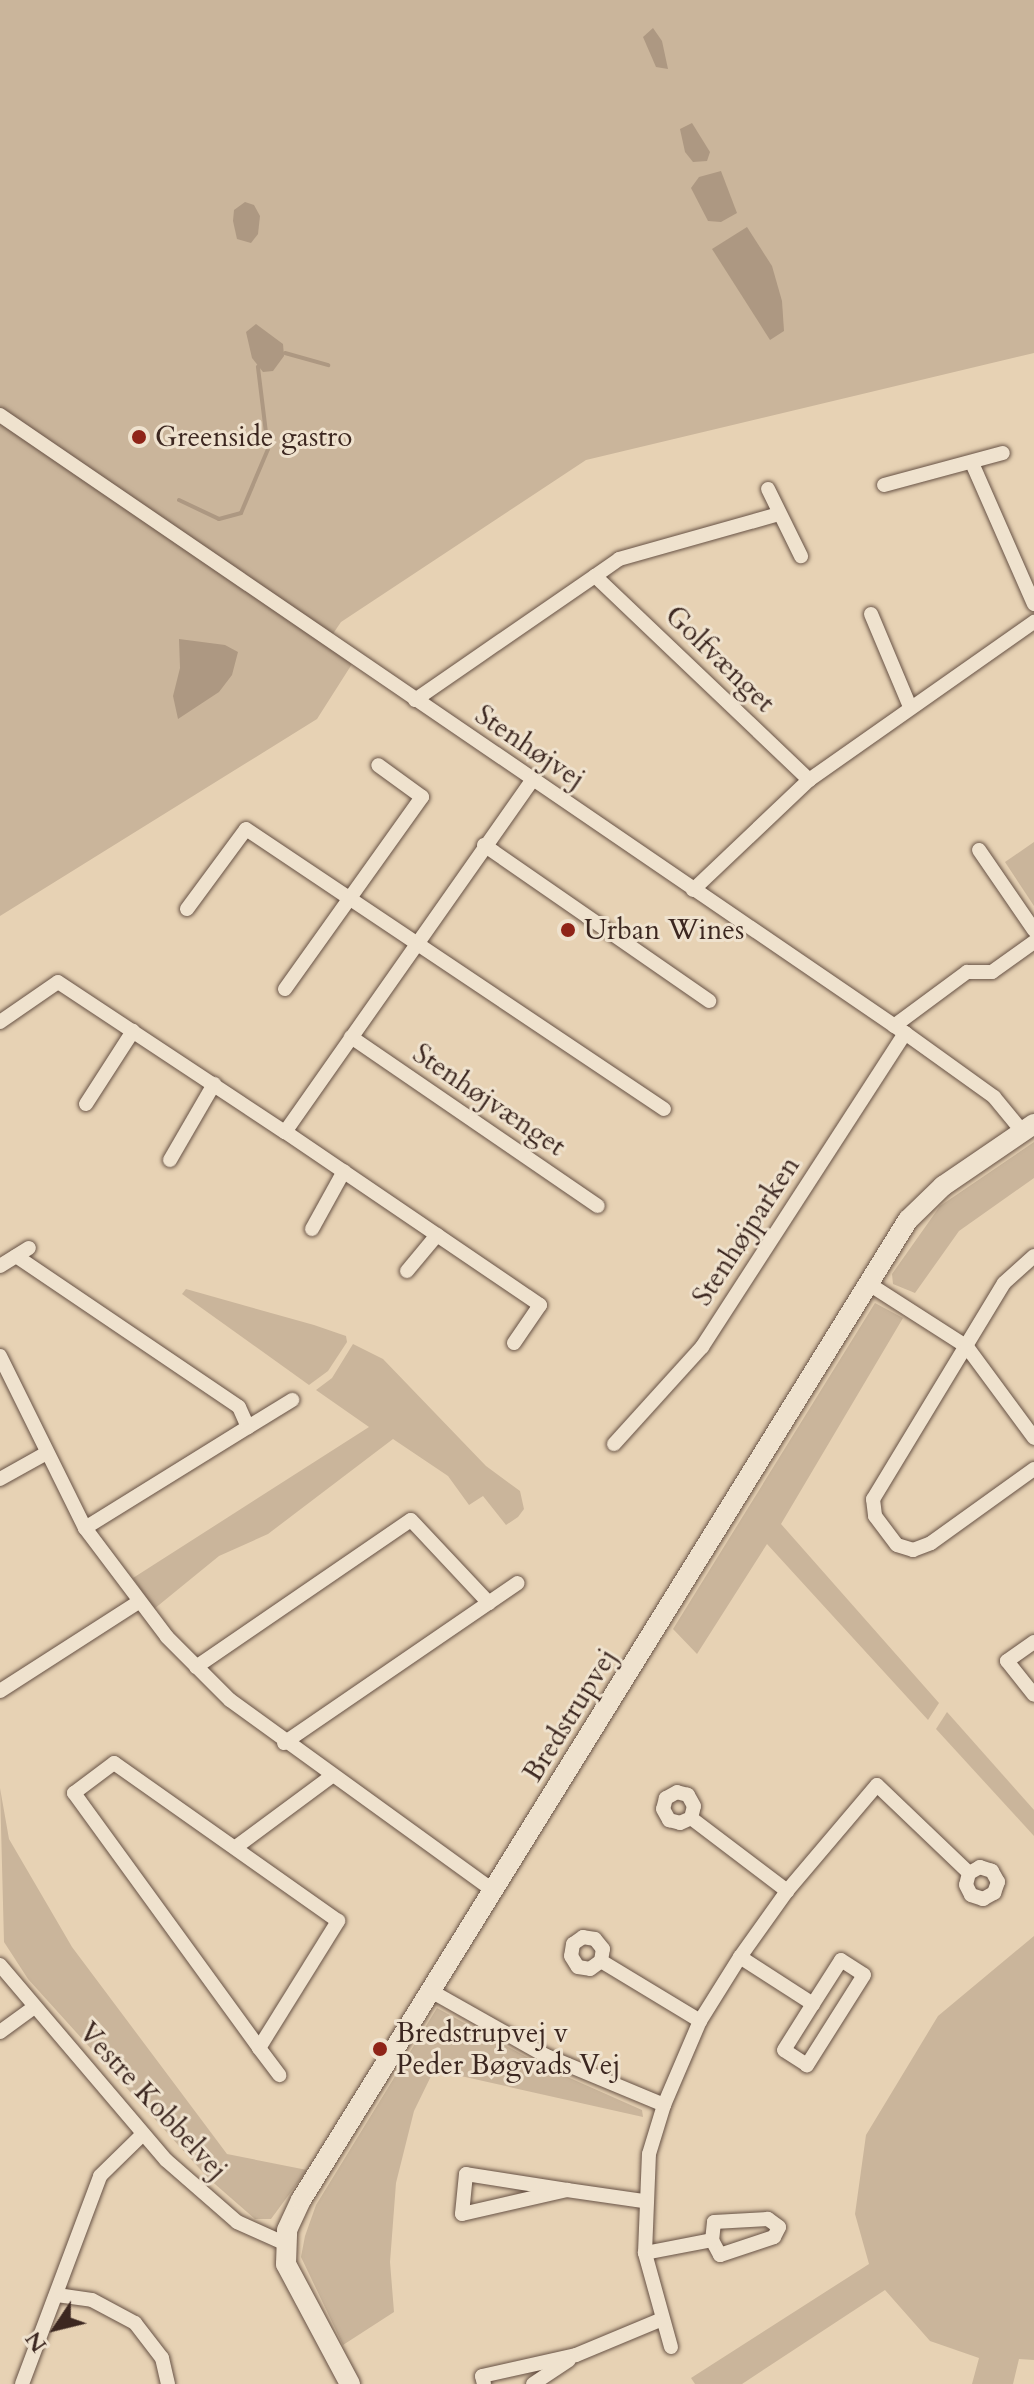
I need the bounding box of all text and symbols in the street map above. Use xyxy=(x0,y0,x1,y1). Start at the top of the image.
place label: Greenside gastro xyxy=(155,420,352,454)
marker: Greenside gastro xyxy=(130,428,148,446)
street label: Golfvænget xyxy=(658,599,782,719)
street label: Stenhøjvej xyxy=(469,698,591,796)
place label: Urban Wines xyxy=(584,913,744,947)
marker: Urban Wines xyxy=(559,921,577,939)
street label: Stenhøjvænget xyxy=(406,1037,572,1163)
street label: Stenhøjparken xyxy=(685,1150,807,1312)
street label: Bredstrupvej xyxy=(516,1642,624,1788)
street label: Vestre Kobbelvej xyxy=(72,2015,234,2187)
place label: Bredstrupvej v Peder Bøgvads Vej xyxy=(396,2016,620,2082)
marker: Bredstrupvej v Peder Bøgvads Vej xyxy=(371,2040,389,2058)
north arrow xyxy=(16,2288,96,2368)
text: N xyxy=(19,2325,54,2358)

